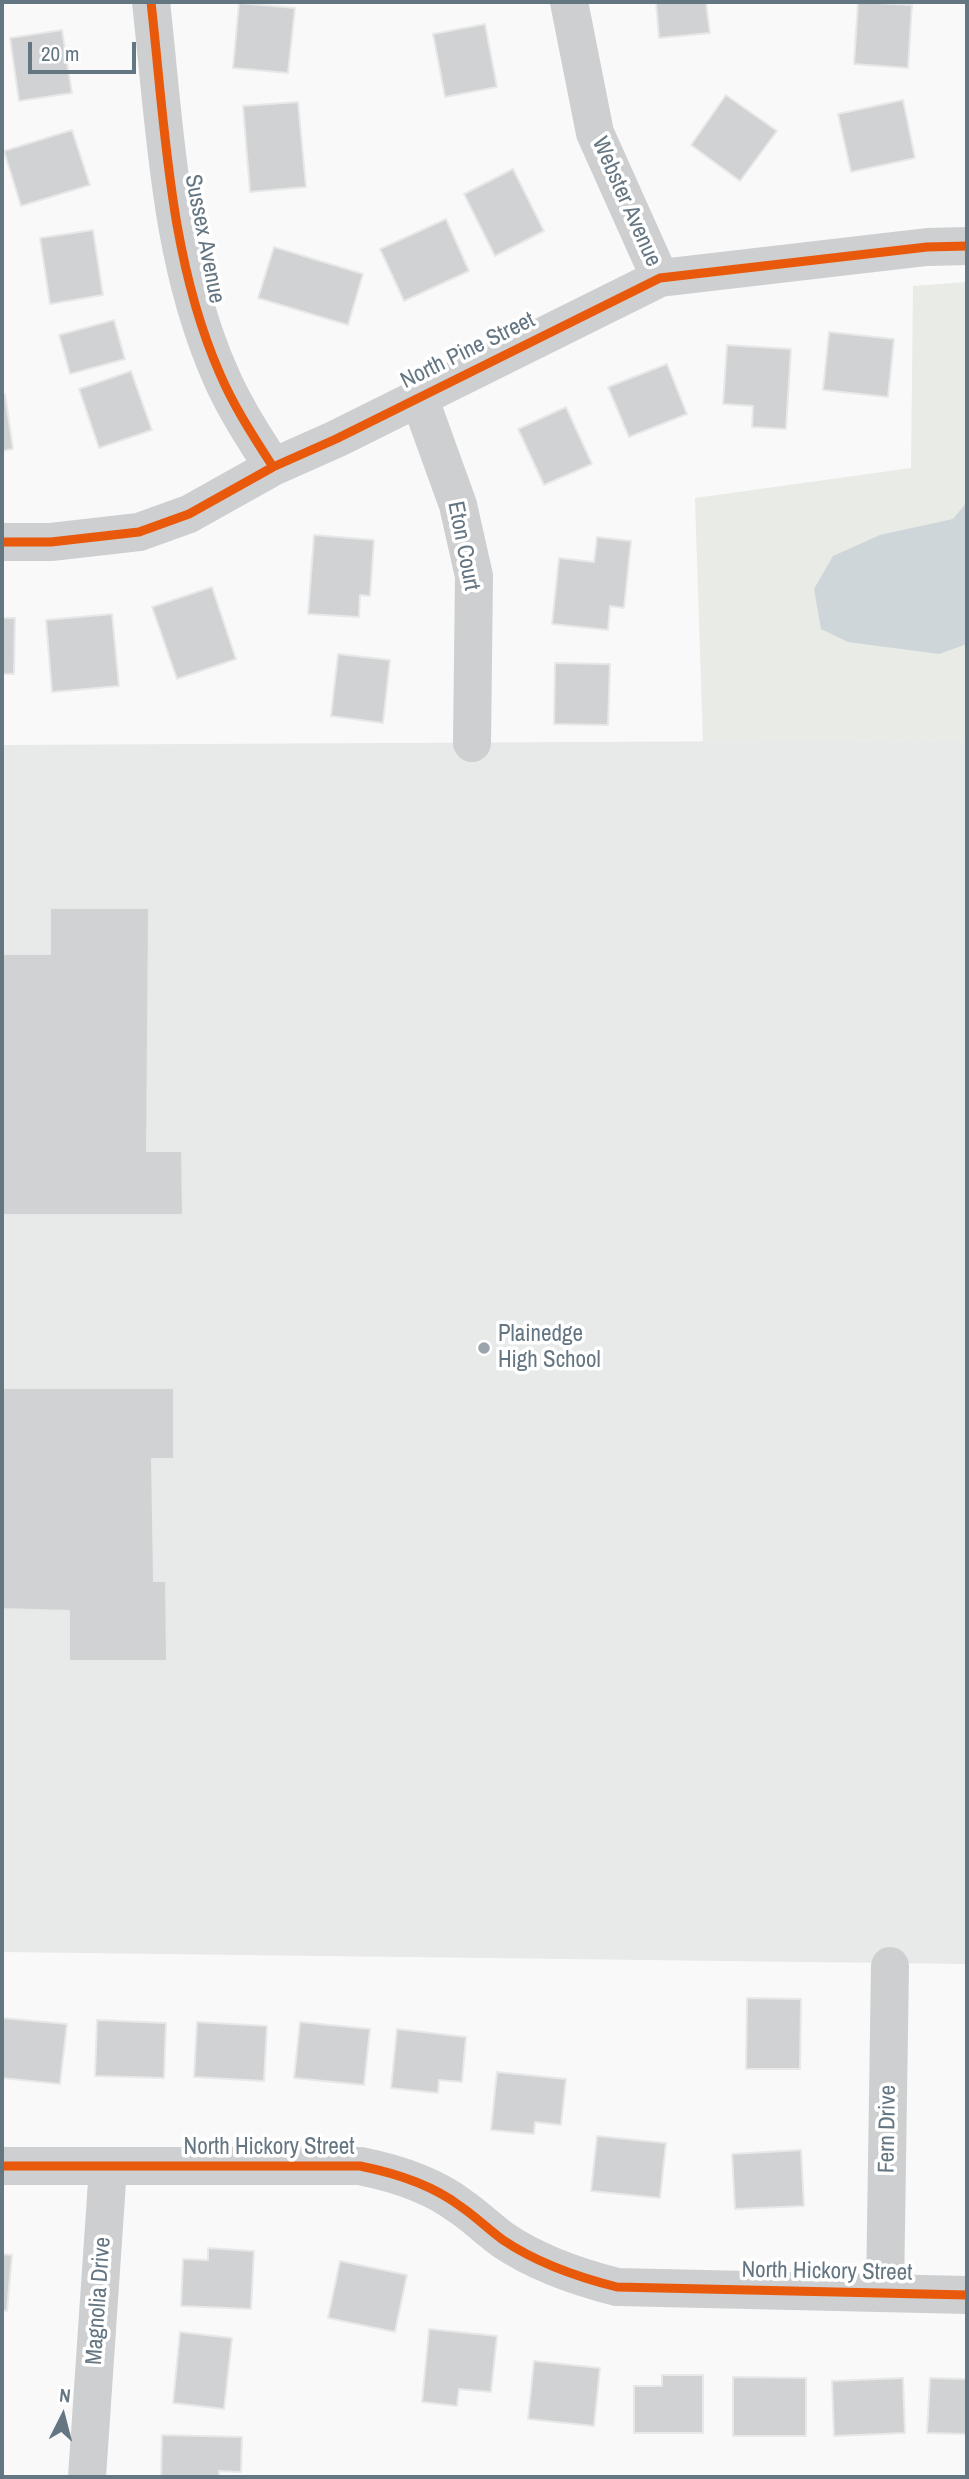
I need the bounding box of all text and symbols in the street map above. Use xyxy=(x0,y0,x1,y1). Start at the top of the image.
scale bar xyxy=(32,28,140,72)
text: 20 m xyxy=(41,39,79,68)
street label: Webster Avenue xyxy=(585,133,667,271)
street label: Sussex Avenue xyxy=(178,172,230,306)
street label: North Pine Street xyxy=(396,307,540,395)
street label: Eton Court xyxy=(441,499,485,593)
place label: Plainedge High School xyxy=(498,1321,601,1375)
marker: Plainedge High School xyxy=(476,1340,492,1356)
street label: Fern Drive xyxy=(873,2085,903,2173)
street label: North Hickory Street xyxy=(184,2134,354,2162)
street label: Magnolia Drive xyxy=(81,2236,117,2366)
street label: North Hickory Street xyxy=(741,2257,913,2287)
north arrow xyxy=(28,2381,98,2451)
text: N xyxy=(58,2382,72,2409)

